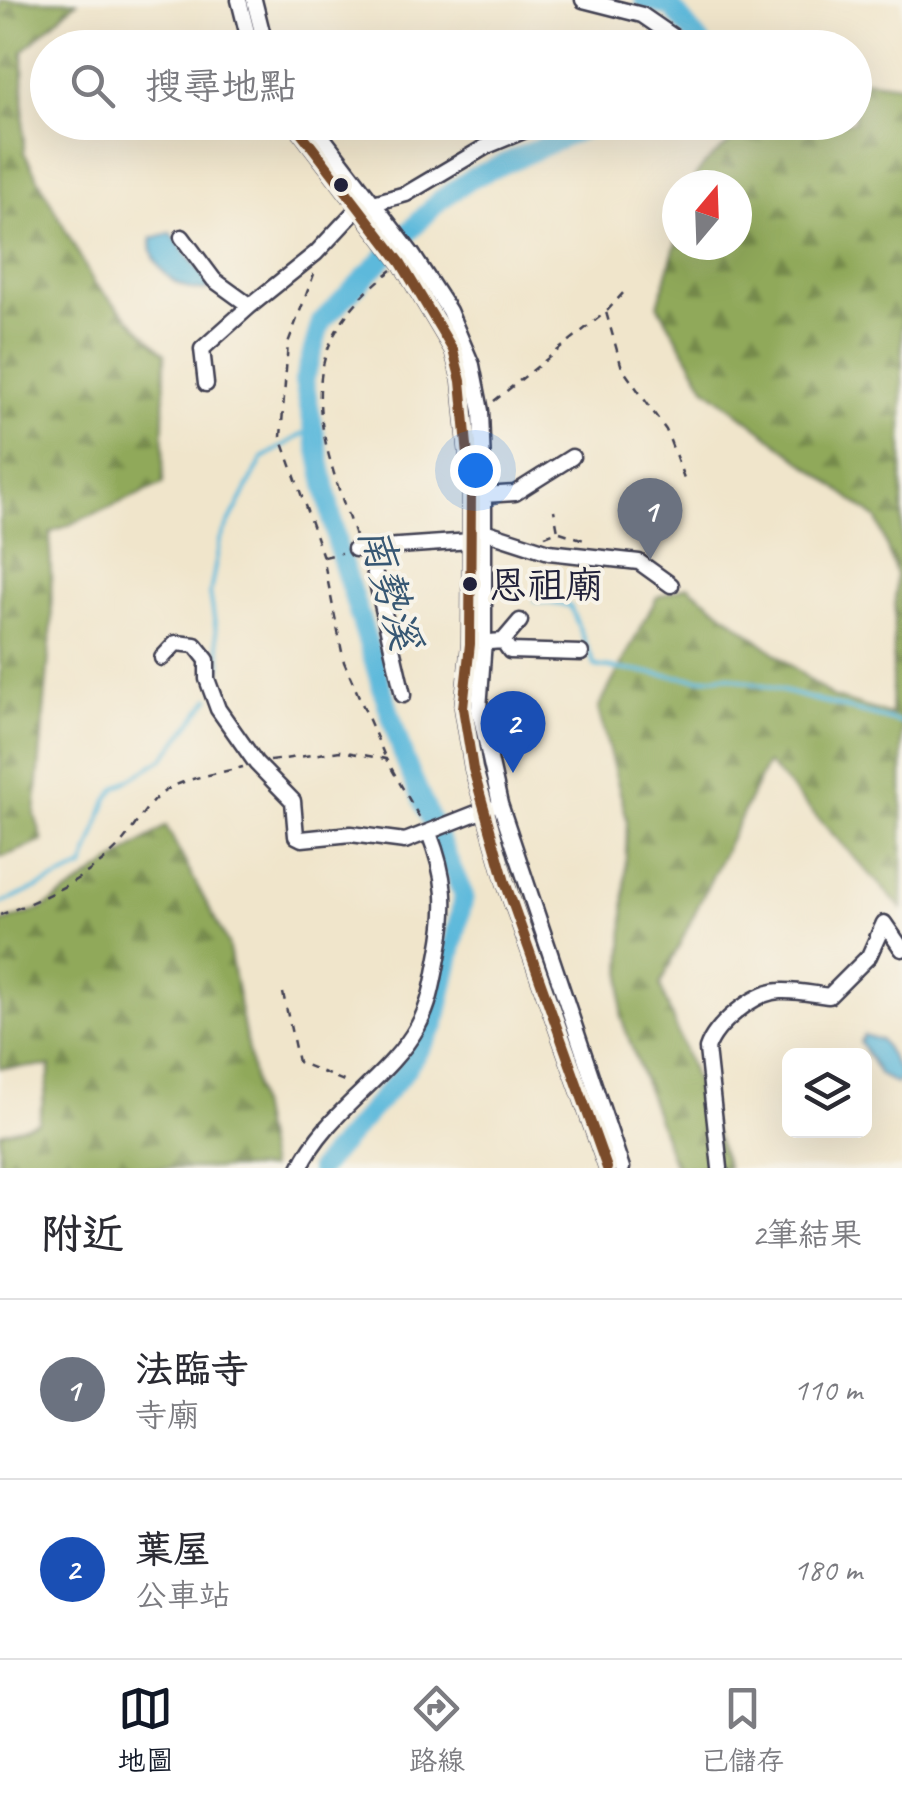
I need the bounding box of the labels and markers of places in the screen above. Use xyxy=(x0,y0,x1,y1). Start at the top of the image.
unlabelled marker xyxy=(331,175,351,195)
pin: 1 xyxy=(618,478,682,560)
place label: 恩祖廟 xyxy=(489,562,603,609)
marker: 恩祖廟 xyxy=(460,574,480,594)
pin: 2 xyxy=(480,690,546,773)

